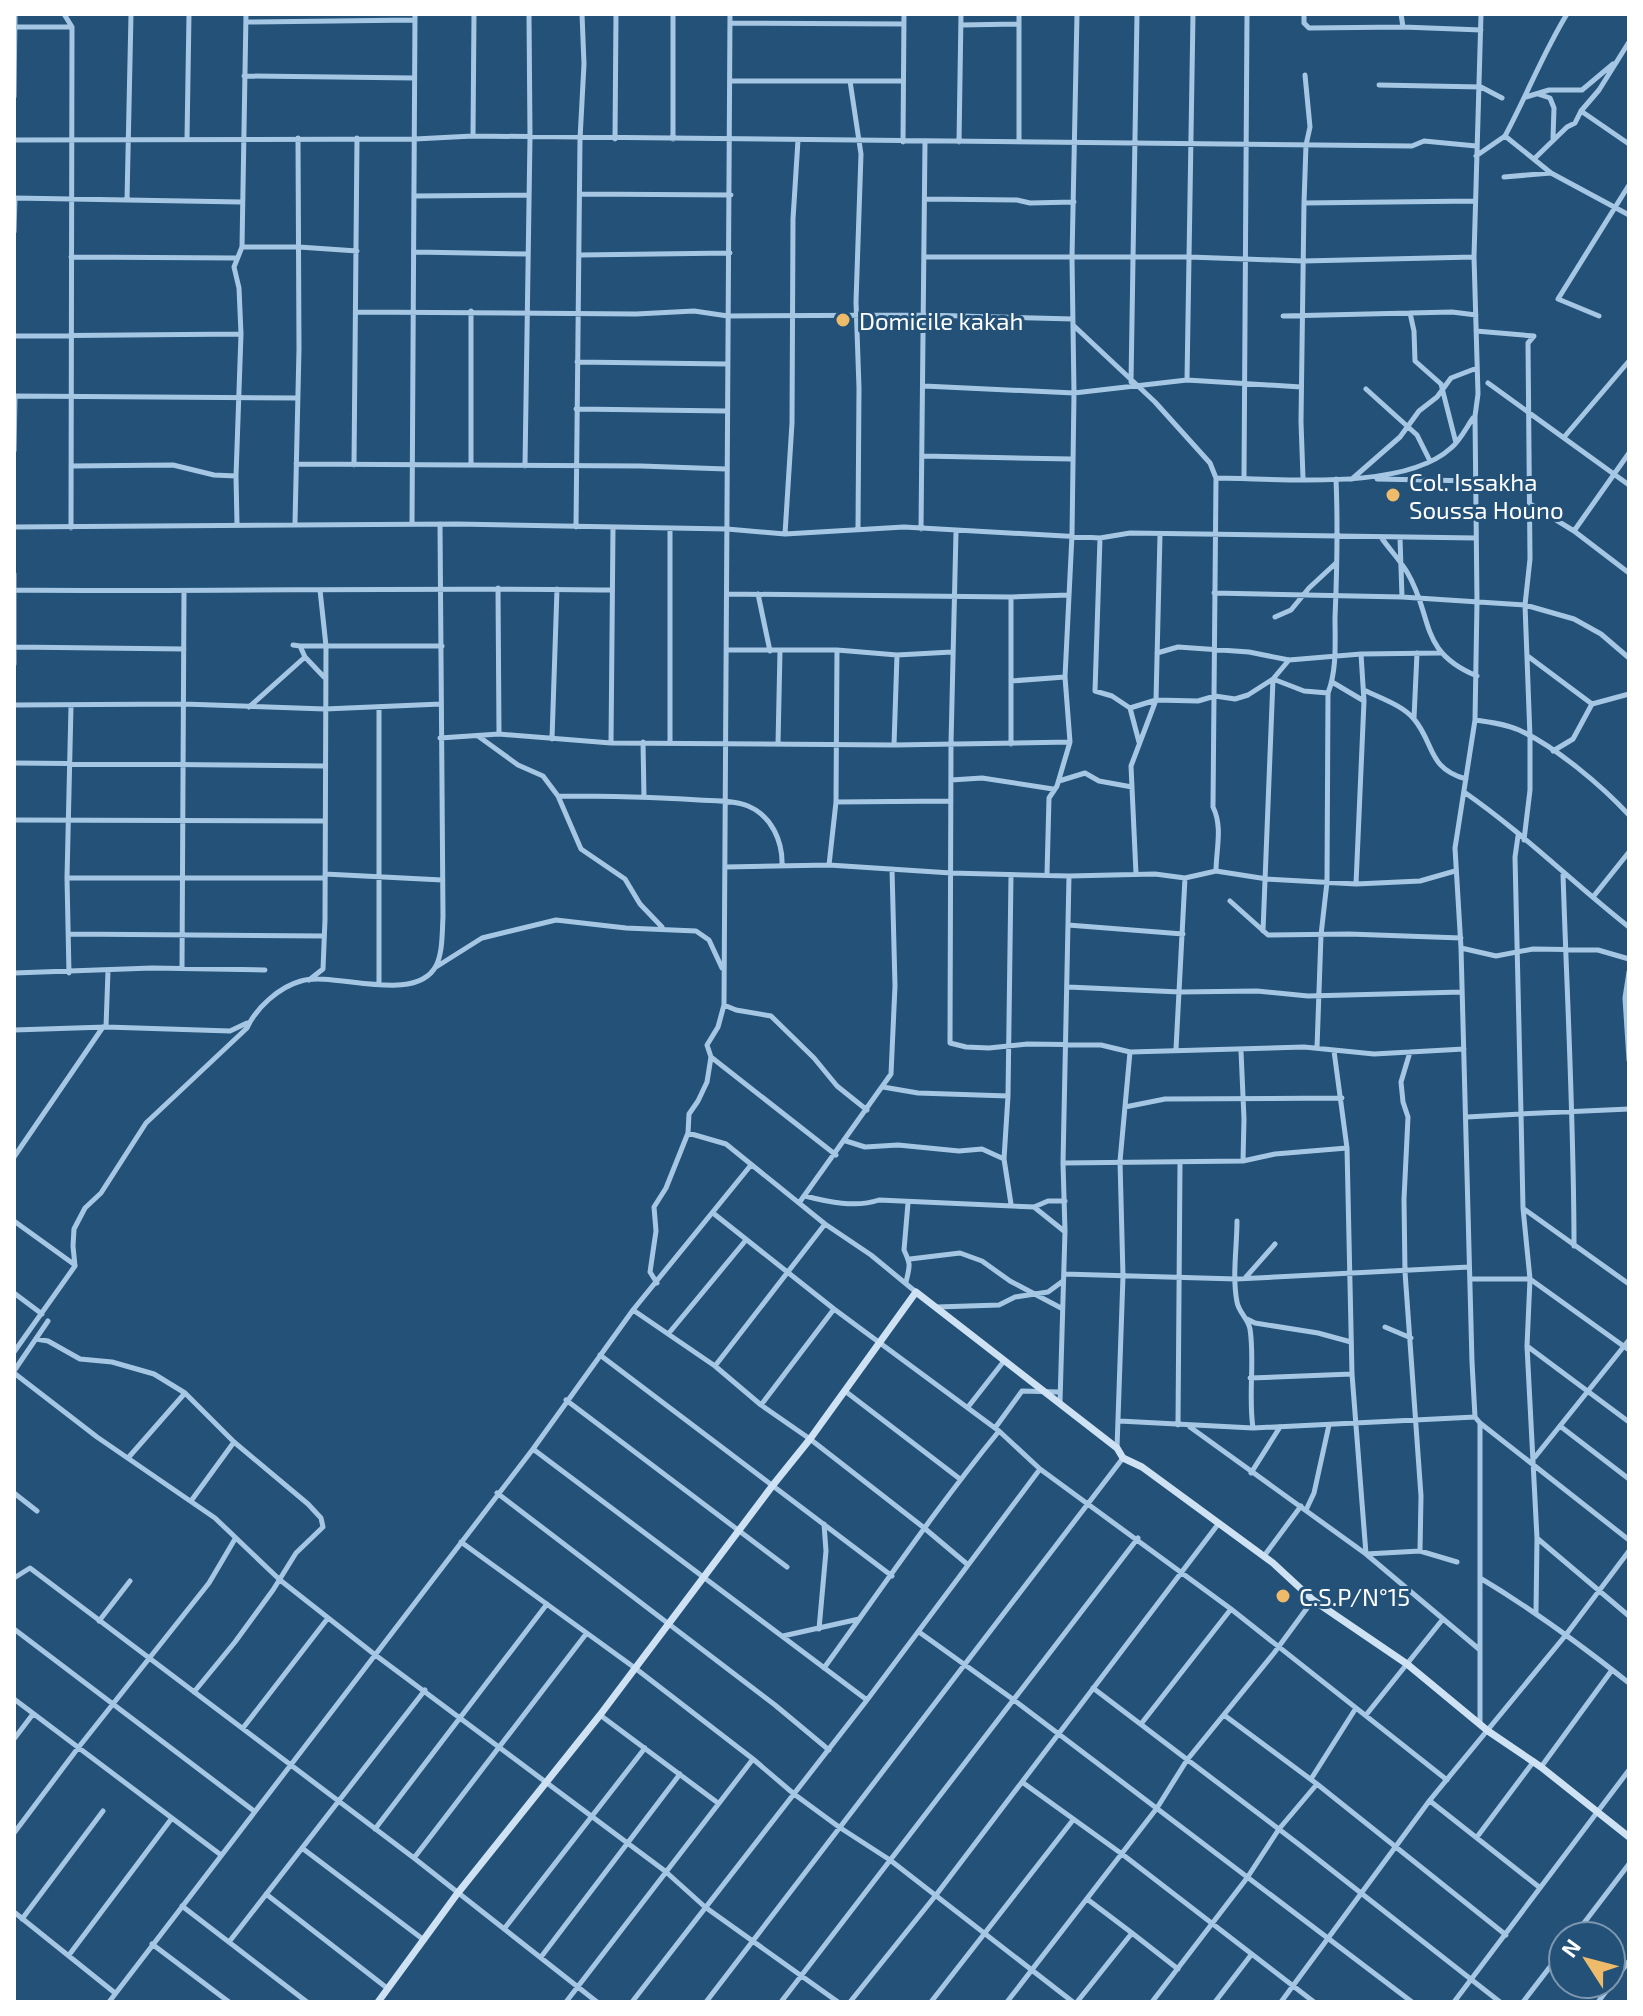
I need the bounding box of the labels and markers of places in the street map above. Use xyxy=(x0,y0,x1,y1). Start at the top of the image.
place label: Domicile kakah xyxy=(859,306,1023,335)
marker: Domicile kakah xyxy=(834,311,852,329)
place label: Col. Issakha Soussa Houno xyxy=(1409,467,1564,524)
marker: Col. Issakha Soussa Houno xyxy=(1384,486,1402,504)
place label: C.S.P/N°15 xyxy=(1299,1582,1410,1611)
marker: C.S.P/N°15 xyxy=(1274,1587,1292,1605)

